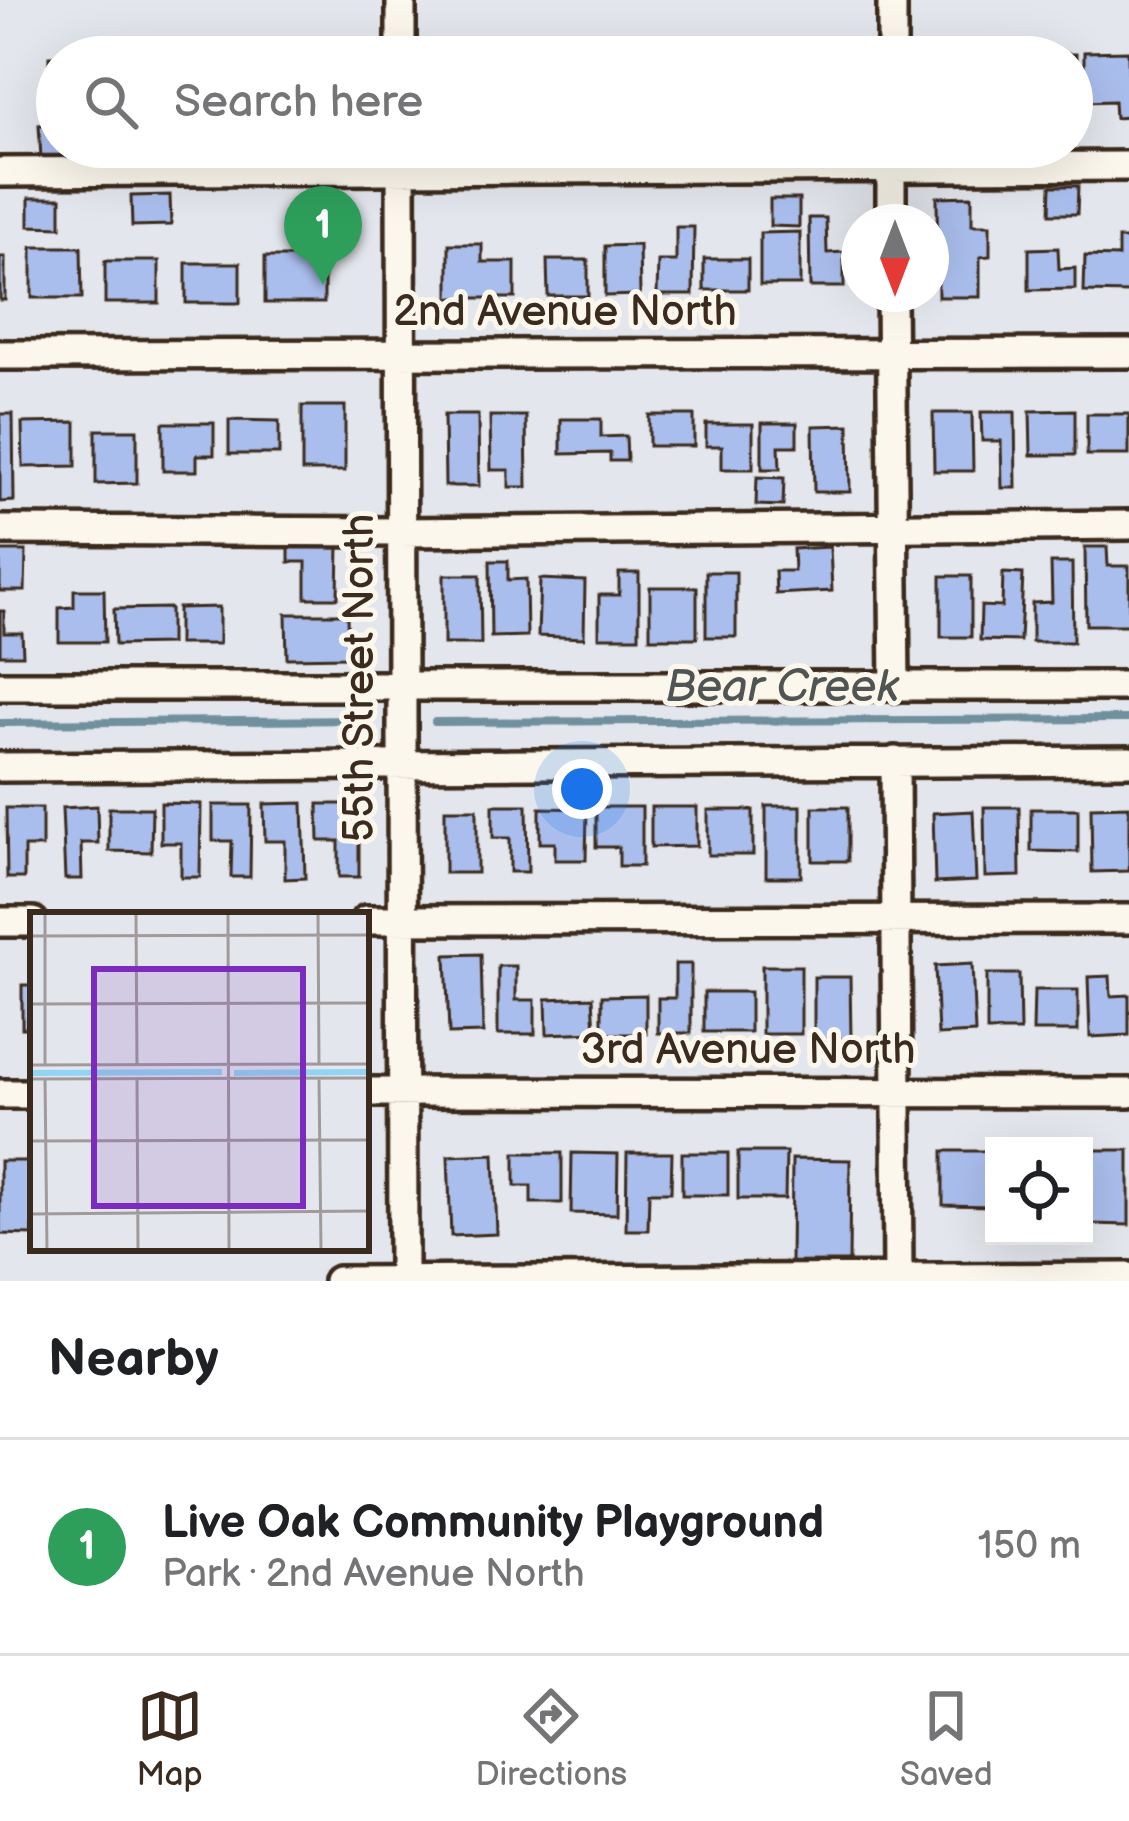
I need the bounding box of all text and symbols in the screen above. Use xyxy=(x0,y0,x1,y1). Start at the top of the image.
search box xyxy=(36,36,1093,168)
icon: search xyxy=(78,69,144,135)
text: Search here xyxy=(174,75,423,130)
pin: 1 xyxy=(284,186,362,285)
north arrow xyxy=(841,204,949,312)
street label: 2nd Avenue North xyxy=(393,287,737,338)
street label: 55th Street North xyxy=(335,514,386,842)
water label: Bear Creek xyxy=(665,660,900,715)
your location xyxy=(552,759,612,819)
inset map xyxy=(30,912,369,1251)
street label: 3rd Avenue North xyxy=(580,1025,916,1076)
map controls xyxy=(985,1137,1093,1245)
button: locate xyxy=(985,1137,1093,1245)
text: Nearby xyxy=(48,1329,219,1390)
text: Live Oak Community Playground xyxy=(162,1496,824,1551)
text: 1 xyxy=(79,1523,95,1570)
text: 150 m xyxy=(978,1523,1081,1570)
text: Park · 2nd Avenue North xyxy=(162,1551,585,1598)
tab: Map xyxy=(136,1683,203,1795)
tab: Directions xyxy=(475,1683,627,1795)
tab: Saved xyxy=(900,1683,993,1795)

